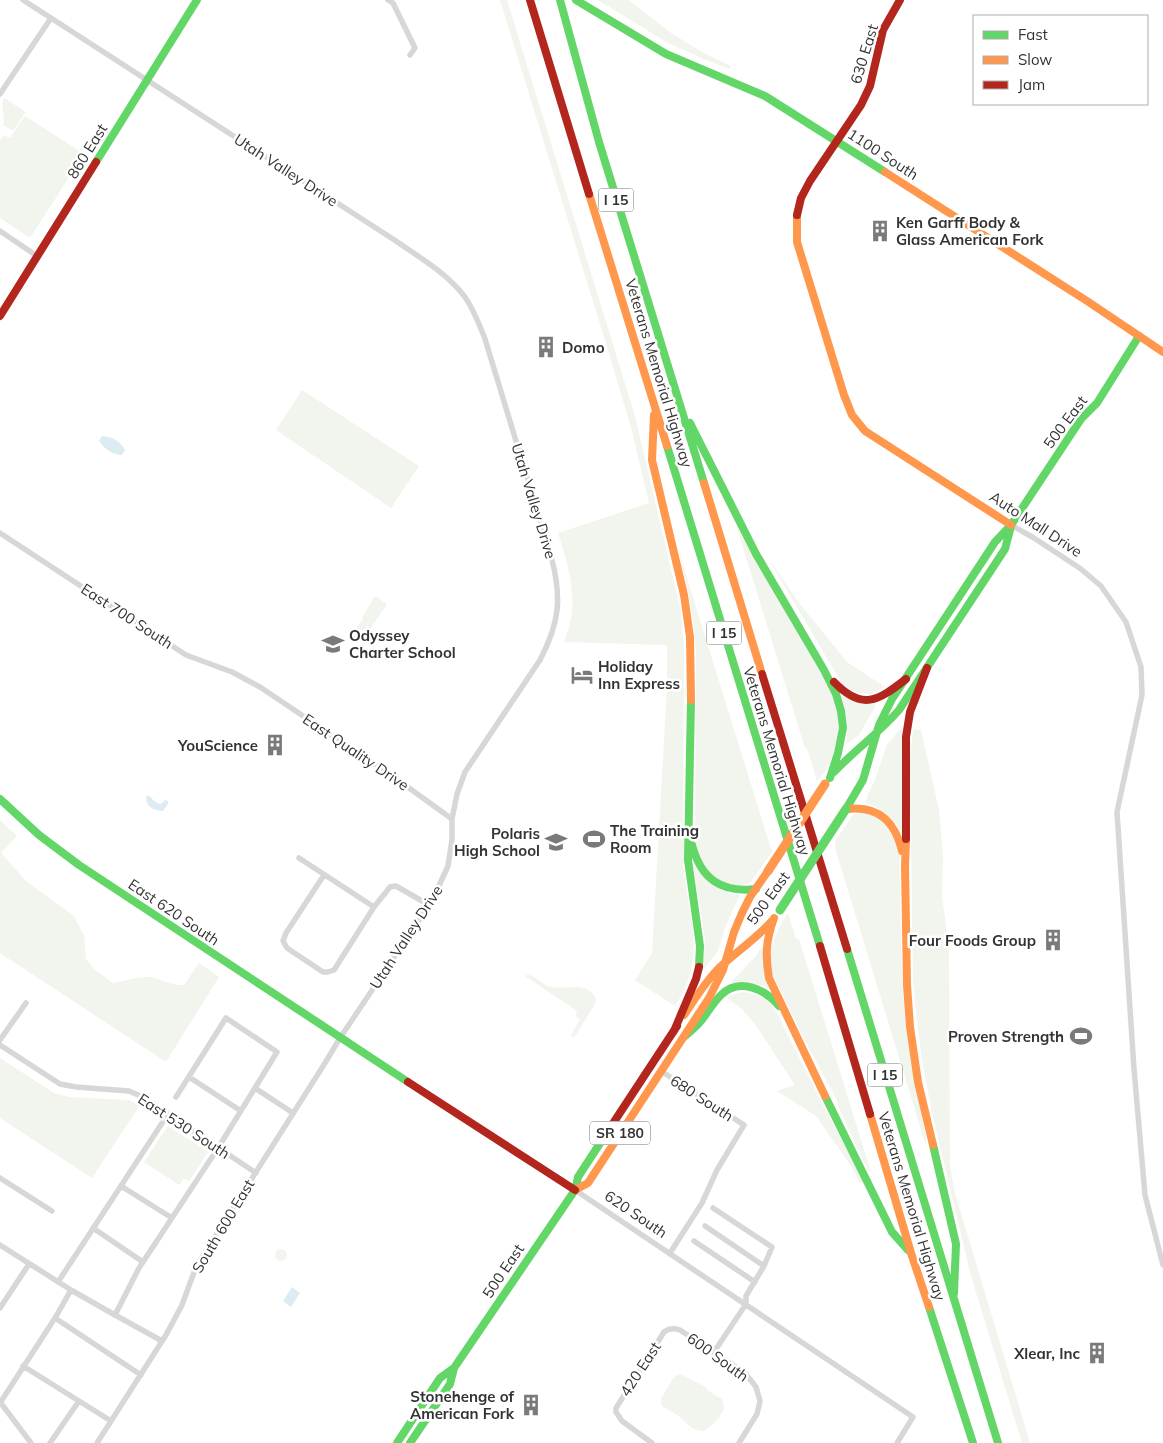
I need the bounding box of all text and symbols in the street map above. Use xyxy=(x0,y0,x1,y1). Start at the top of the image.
legend xyxy=(973,15,1148,105)
street label: 630 East xyxy=(846,22,882,86)
text: Fast xyxy=(1018,25,1048,44)
text: Slow xyxy=(1018,50,1052,69)
text: Jam xyxy=(1018,75,1045,94)
street label: 860 East xyxy=(63,120,111,182)
street label: 1100 South xyxy=(844,124,922,184)
street label: Utah Valley Drive xyxy=(231,129,341,211)
road number: I 15 xyxy=(598,188,634,212)
place label: Ken Garff Body & Glass American Fork xyxy=(896,213,1044,249)
building icon: Ken Garff Body & Glass American Fork xyxy=(867,218,893,244)
street label: Veterans Memorial Highway xyxy=(621,276,697,470)
building icon: Domo xyxy=(533,334,559,360)
place label: Domo xyxy=(562,338,605,357)
street label: 500 East xyxy=(1039,392,1091,452)
street label: Utah Valley Drive xyxy=(507,441,561,561)
street label: Auto Mall Drive xyxy=(986,487,1086,561)
street label: East 700 South xyxy=(77,579,177,653)
road number: I 15 xyxy=(706,622,742,644)
place label: Odyssey Charter School xyxy=(349,626,456,662)
school or university icon: Odyssey Charter School xyxy=(320,631,346,657)
place label: Holiday Inn Express xyxy=(598,657,680,693)
hotel icon: Holiday Inn Express xyxy=(569,662,595,688)
street label: Veterans Memorial Highway xyxy=(739,664,815,858)
street label: East Quality Drive xyxy=(299,709,413,795)
building icon: YouScience xyxy=(262,732,288,758)
place label: YouScience xyxy=(177,736,258,755)
place label: The Training Room xyxy=(610,821,699,857)
place label: Polaris High School xyxy=(454,824,540,860)
sports icon: The Training Room xyxy=(581,826,607,852)
school or university icon: Polaris High School xyxy=(543,829,569,855)
street label: 500 East xyxy=(742,868,794,928)
street label: East 620 South xyxy=(125,875,223,949)
street label: Utah Valley Drive xyxy=(365,882,447,992)
building icon: Four Foods Group xyxy=(1040,927,1066,953)
place label: Four Foods Group xyxy=(909,931,1036,950)
sports icon: Proven Strength xyxy=(1068,1023,1094,1049)
place label: Proven Strength xyxy=(948,1027,1064,1046)
road number: I 15 xyxy=(868,1064,902,1086)
street label: 680 South xyxy=(667,1071,737,1125)
street label: East 530 South xyxy=(134,1089,234,1163)
street label: Veterans Memorial Highway xyxy=(874,1109,950,1303)
road number: SR 180 xyxy=(590,1122,650,1144)
street label: South 600 East xyxy=(188,1176,258,1276)
street label: 620 South xyxy=(601,1186,671,1242)
street label: 500 East xyxy=(478,1240,528,1302)
street label: 600 South xyxy=(683,1328,753,1386)
street label: 420 East xyxy=(615,1338,665,1400)
building icon: Xlear, Inc xyxy=(1084,1340,1110,1366)
place label: Xlear, Inc xyxy=(1013,1344,1080,1363)
place label: Stonehenge of American Fork xyxy=(410,1387,515,1423)
building icon: Stonehenge of American Fork xyxy=(518,1392,544,1418)

